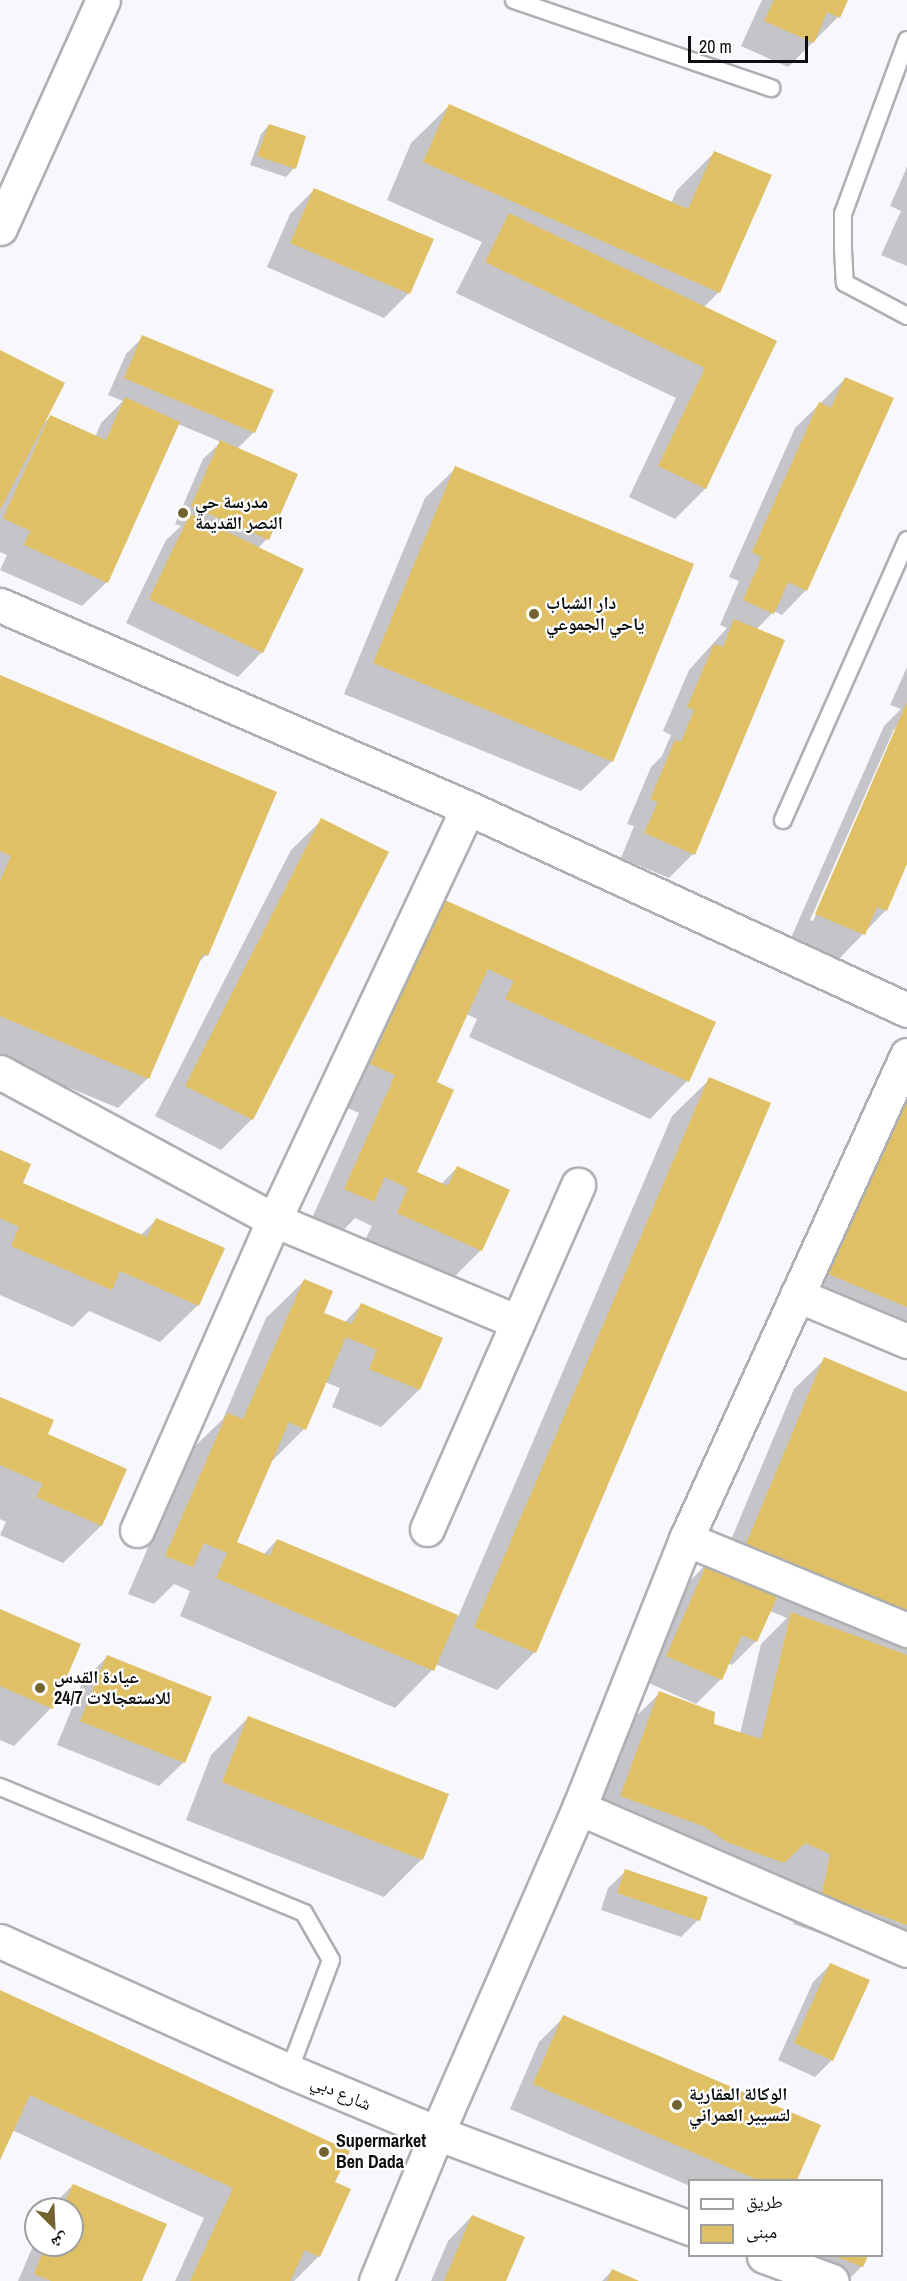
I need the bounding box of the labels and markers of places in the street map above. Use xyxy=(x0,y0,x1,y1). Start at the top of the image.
place label: مدرسة حي النصر القديمة xyxy=(195,492,283,534)
marker: مدرسة حي النصر القديمة xyxy=(176,506,190,520)
place label: دار الشباب ياحي الجموعي xyxy=(546,593,644,636)
marker: دار الشباب ياحي الجموعي xyxy=(527,607,541,621)
place label: عيادة القدس للاستعجالات 24/7 xyxy=(54,1667,171,1710)
marker: عيادة القدس للاستعجالات 24/7 xyxy=(31,1679,49,1697)
place label: الوكالة العقارية لتسيير العمراني xyxy=(689,2084,790,2126)
marker: الوكالة العقارية لتسيير العمراني xyxy=(670,2098,684,2112)
place label: Supermarket Ben Dada xyxy=(336,2131,426,2174)
marker: Supermarket Ben Dada xyxy=(317,2145,331,2159)

